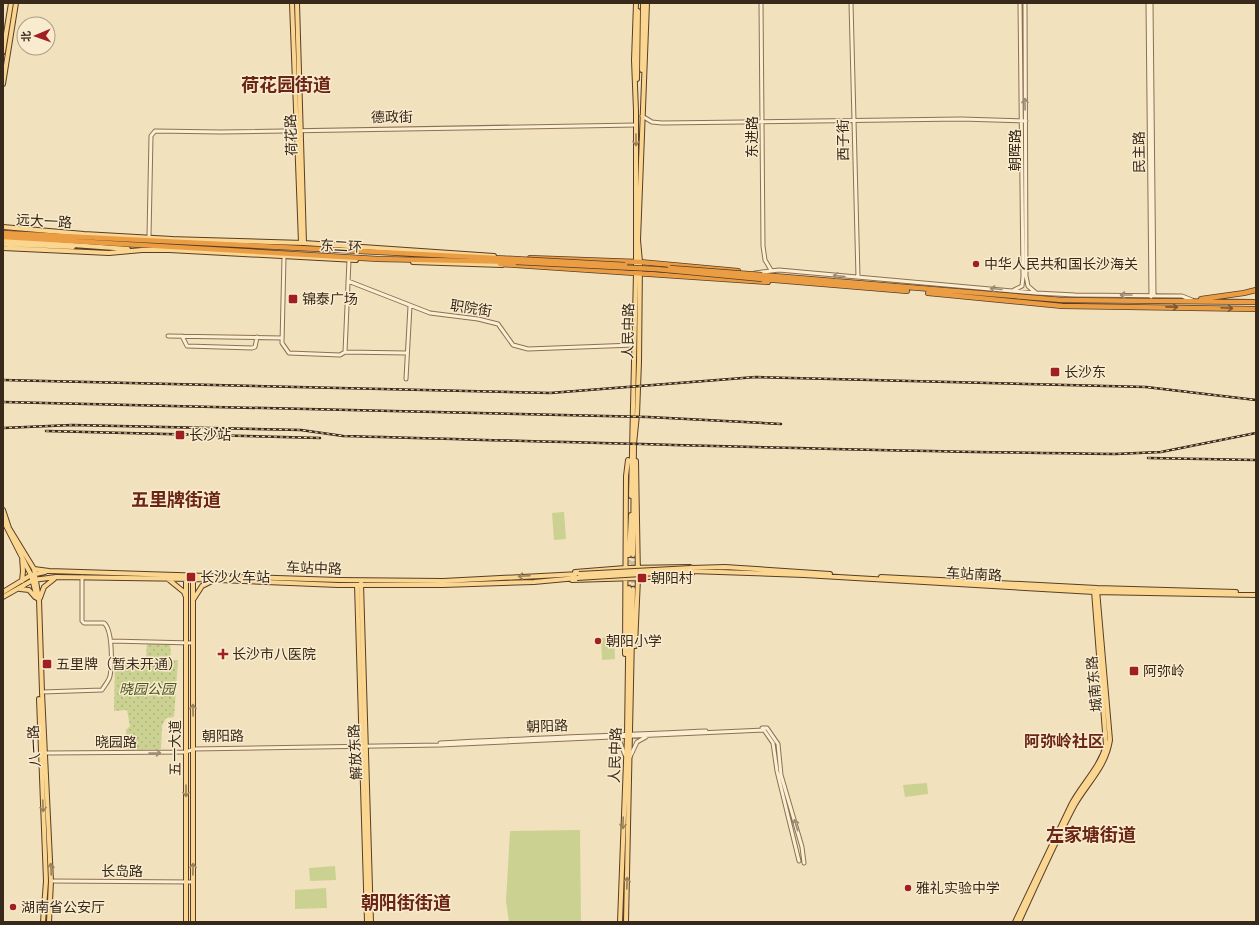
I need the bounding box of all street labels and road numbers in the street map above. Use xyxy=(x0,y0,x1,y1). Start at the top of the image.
street label: 德政街 xyxy=(371,109,413,125)
street label: 荷花路 xyxy=(282,114,300,156)
street label: 东进路 xyxy=(744,116,760,158)
street label: 西子街 xyxy=(835,119,851,161)
street label: 朝晖路 xyxy=(1007,129,1023,171)
street label: 民主路 xyxy=(1131,131,1147,173)
street label: 远大一路 xyxy=(16,212,72,230)
street label: 东二环 xyxy=(320,237,362,255)
street label: 职院街 xyxy=(449,297,493,319)
street label: 人民中路 xyxy=(620,303,636,359)
street label: 车站中路 xyxy=(286,559,342,577)
street label: 车站南路 xyxy=(946,565,1002,583)
street label: 城南东路 xyxy=(1084,655,1104,713)
street label: 朝阳路 xyxy=(526,717,568,735)
street label: 五一大道 xyxy=(167,720,183,776)
street label: 解放东路 xyxy=(346,724,364,780)
street label: 八一路 xyxy=(25,725,43,767)
street label: 人民中路 xyxy=(606,727,624,783)
street label: 朝阳路 xyxy=(202,728,244,744)
street label: 晓园路 xyxy=(95,734,137,750)
street label: 长岛路 xyxy=(101,863,143,879)

